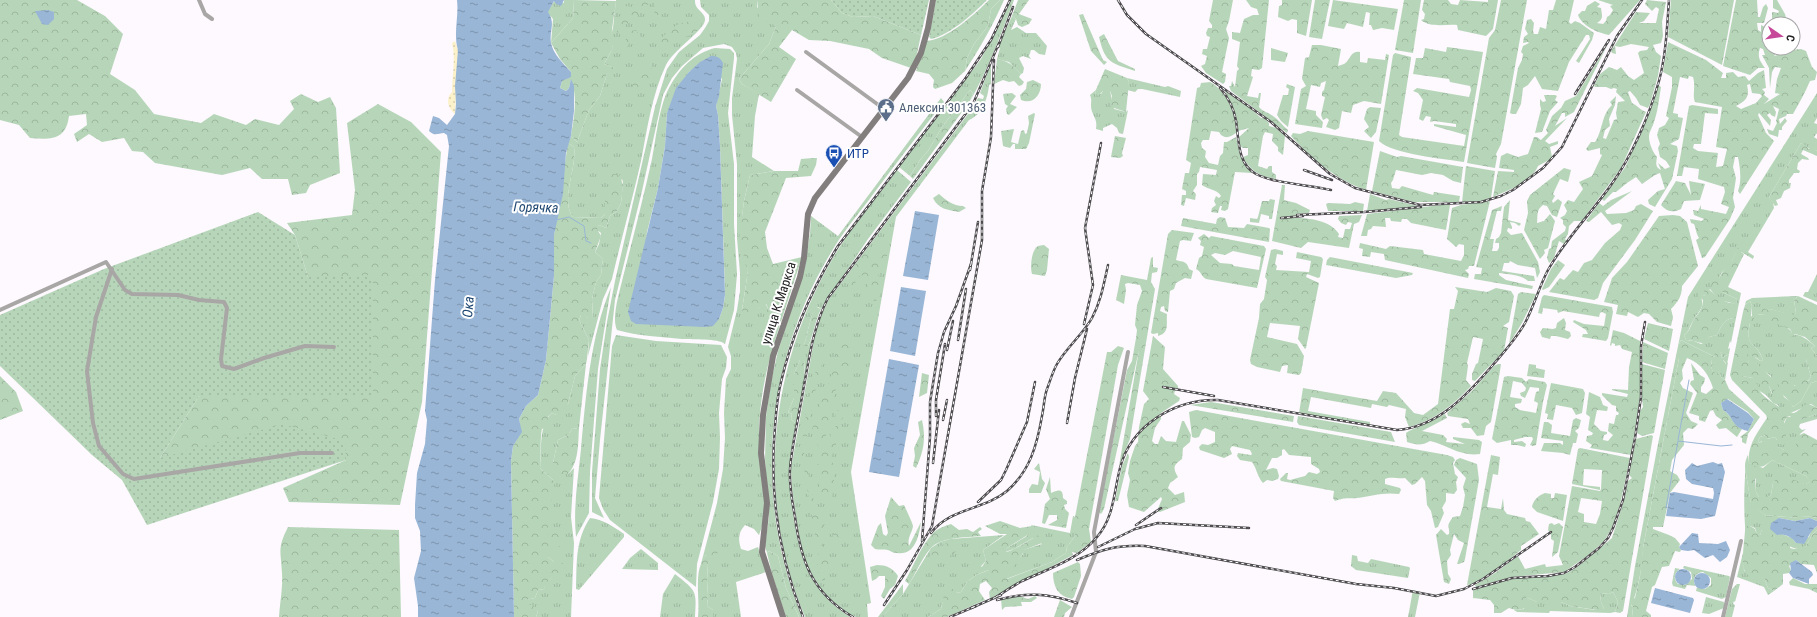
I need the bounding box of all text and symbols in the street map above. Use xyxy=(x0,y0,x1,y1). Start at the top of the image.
north arrow xyxy=(1761,16,1801,56)
text: С xyxy=(1783,34,1797,43)
public building icon: Алексин 301363 xyxy=(876,97,896,122)
place label: Алексин 301363 xyxy=(899,100,986,115)
bus stop icon: ИТР xyxy=(824,143,844,168)
place label: ИТР xyxy=(847,146,869,161)
water label: Горячка xyxy=(513,198,559,216)
street label: улица К.Маркса xyxy=(758,260,799,346)
water label: Ока xyxy=(459,296,477,318)

